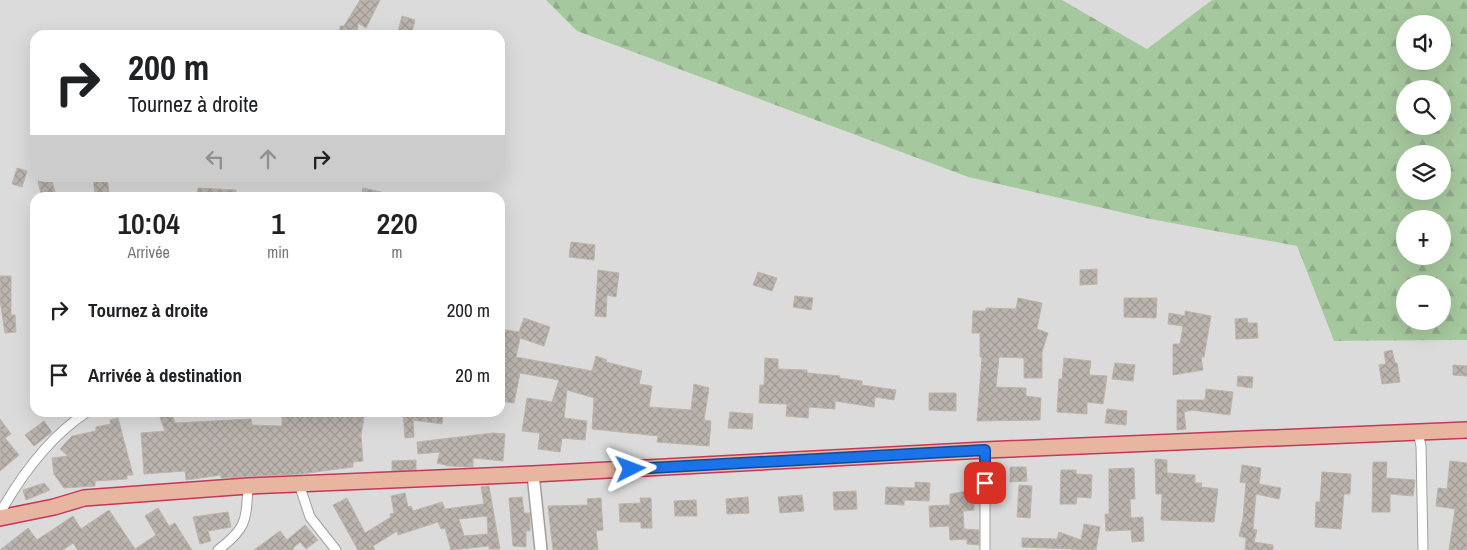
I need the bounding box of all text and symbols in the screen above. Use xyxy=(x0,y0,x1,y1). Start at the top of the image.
map controls xyxy=(1396,15,1451,330)
button: sound xyxy=(1396,15,1451,70)
text: 200 m xyxy=(128,44,209,91)
icon: right xyxy=(45,50,110,115)
button: search xyxy=(1396,80,1451,135)
text: Tournez à droite xyxy=(128,89,258,119)
icon: left xyxy=(201,145,229,173)
icon: ahead xyxy=(254,145,282,173)
icon: right xyxy=(307,145,335,173)
button: layers xyxy=(1396,145,1451,200)
text: 10:04 xyxy=(117,203,180,243)
text: 1 xyxy=(271,203,285,243)
text: 220 xyxy=(377,203,418,243)
button: + xyxy=(1396,210,1451,265)
text: Arrivée xyxy=(127,241,170,263)
text: min xyxy=(267,241,289,263)
text: m xyxy=(392,241,403,263)
button: − xyxy=(1396,275,1451,330)
icon: right xyxy=(45,296,73,324)
text: Tournez à droite xyxy=(88,297,208,323)
text: 200 m xyxy=(447,297,490,323)
icon: arrive xyxy=(45,361,73,389)
text: Arrivée à destination xyxy=(88,362,242,388)
text: 20 m xyxy=(455,362,490,388)
position arrow xyxy=(604,442,656,494)
pin xyxy=(964,462,1006,504)
icon: arrive xyxy=(971,469,999,497)

